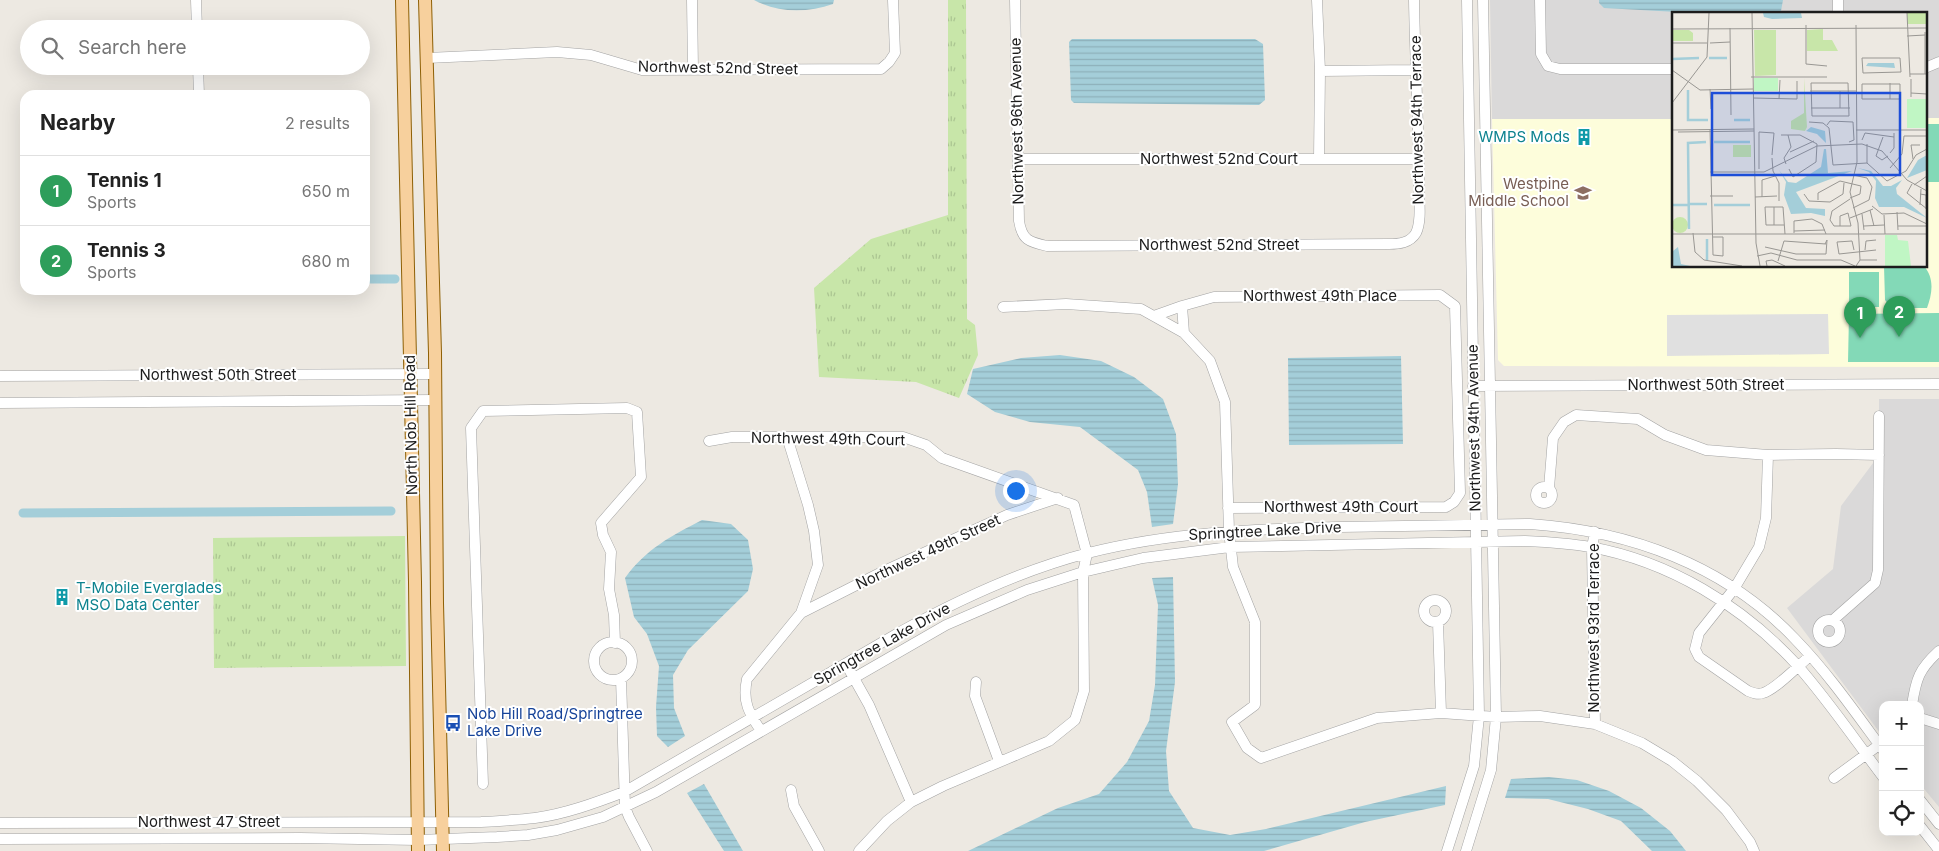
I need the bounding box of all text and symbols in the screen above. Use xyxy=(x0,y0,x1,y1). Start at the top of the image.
inset map xyxy=(1672,12,1926,268)
search box xyxy=(20,20,370,75)
icon: search xyxy=(38,34,66,62)
street label: Northwest 94th Terrace xyxy=(1406,35,1427,205)
text: Search here xyxy=(78,36,187,59)
street label: Northwest 96th Avenue xyxy=(1006,37,1027,205)
street label: Northwest 52nd Street xyxy=(638,57,799,78)
text: Nearby xyxy=(40,110,115,135)
text: 2 results xyxy=(285,113,350,133)
place label: WMPS Mods xyxy=(1479,127,1570,146)
building icon: WMPS Mods xyxy=(1574,127,1594,147)
street label: Northwest 52nd Court xyxy=(1140,149,1298,168)
text: Tennis 1 xyxy=(87,169,162,192)
place label: Westpine Middle School xyxy=(1468,174,1569,210)
text: 1 xyxy=(53,181,59,201)
text: 650 m xyxy=(302,181,350,201)
school or university icon: Westpine Middle School xyxy=(1573,183,1593,203)
text: Sports xyxy=(87,192,136,212)
street label: Northwest 52nd Street xyxy=(1139,235,1299,254)
text: Tennis 3 xyxy=(87,239,166,262)
text: 2 xyxy=(51,251,61,271)
text: 680 m xyxy=(302,251,350,271)
text: Sports xyxy=(87,262,136,282)
street label: Northwest 49th Place xyxy=(1243,286,1397,305)
pin: 2 xyxy=(1883,296,1915,337)
pin: 1 xyxy=(1844,297,1876,338)
street label: Northwest 94th Avenue xyxy=(1463,344,1484,512)
street label: North Nob Hill Road xyxy=(400,355,421,495)
street label: Northwest 50th Street xyxy=(140,365,297,384)
street label: Northwest 50th Street xyxy=(1628,375,1785,394)
street label: Northwest 49th Court xyxy=(751,428,906,449)
your location xyxy=(1003,478,1029,504)
street label: Northwest 49th Court xyxy=(1264,497,1418,516)
street label: Northwest 49th Street xyxy=(853,510,1003,593)
street label: Springtree Lake Drive xyxy=(1188,517,1342,544)
street label: Northwest 93rd Terrace xyxy=(1584,543,1603,713)
place label: T-Mobile Everglades MSO Data Center xyxy=(76,578,222,614)
building icon: T-Mobile Everglades MSO Data Center xyxy=(52,587,72,607)
street label: Springtree Lake Drive xyxy=(810,598,953,689)
map controls xyxy=(1879,701,1924,836)
button: + xyxy=(1879,701,1924,746)
place label: Nob Hill Road/Springtree Lake Drive xyxy=(467,704,643,740)
bus stop icon: Nob Hill Road/Springtree Lake Drive xyxy=(443,713,463,733)
button: − xyxy=(1879,746,1924,791)
button: locate xyxy=(1879,791,1924,836)
street label: Northwest 47 Street xyxy=(138,812,280,831)

